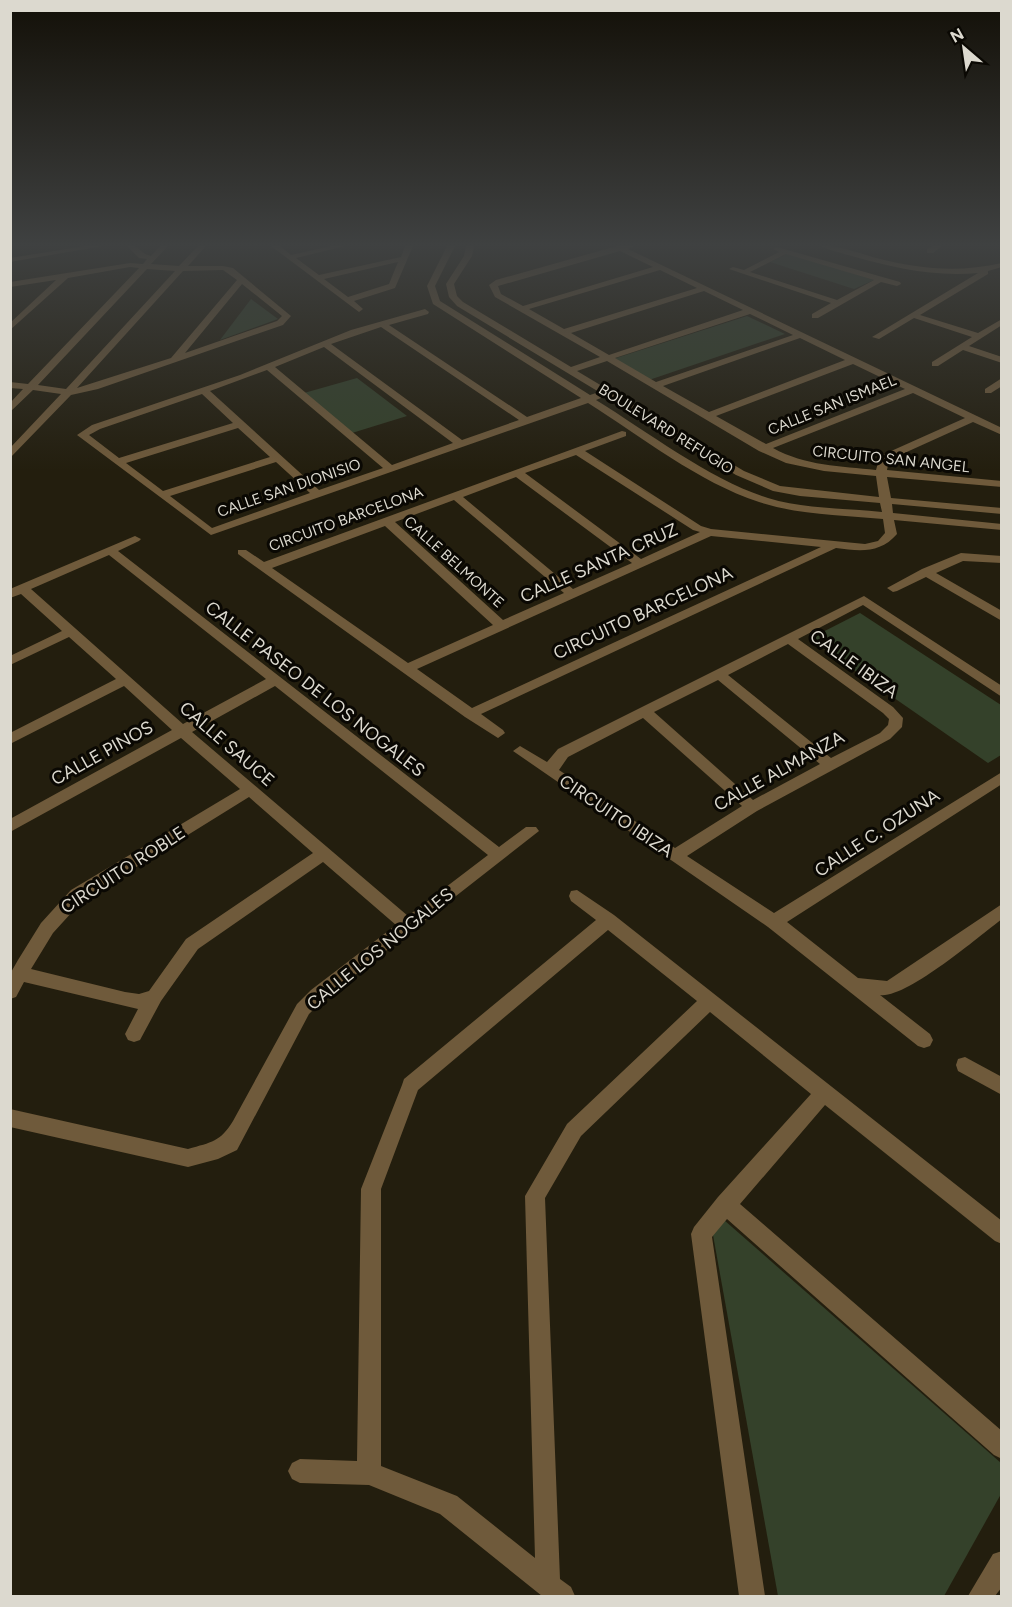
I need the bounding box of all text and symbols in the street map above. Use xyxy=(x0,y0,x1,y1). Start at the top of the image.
north arrow xyxy=(934,18,994,78)
text: N xyxy=(947,24,967,47)
street label: CALLE SAN ISMAEL xyxy=(765,371,899,439)
street label: BOULEVARD REFUGIO xyxy=(595,380,737,478)
street label: CIRCUITO SAN ANGEL xyxy=(812,442,971,476)
street label: CALLE SAN DIONISIO xyxy=(215,455,363,521)
street label: CIRCUITO BARCELONA xyxy=(266,483,426,555)
street label: CALLE BELMONTE xyxy=(400,512,508,612)
street label: CALLE SANTA CRUZ xyxy=(517,518,681,608)
street label: CIRCUITO BARCELONA xyxy=(550,562,736,664)
street label: CALLE PASEO DE LOS NOGALES xyxy=(201,596,429,782)
street label: CALLE IBIZA xyxy=(806,625,902,703)
street label: CALLE SAUCE xyxy=(175,697,279,791)
street label: CALLE PINOS xyxy=(47,716,157,790)
street label: CALLE ALMANZA xyxy=(710,726,848,816)
street label: CIRCUITO IBIZA xyxy=(555,770,677,862)
street label: CALLE C. OZUNA xyxy=(810,784,944,882)
street label: CIRCUITO ROBLE xyxy=(56,821,190,919)
street label: CALLE LOS NOGALES xyxy=(302,883,458,1015)

